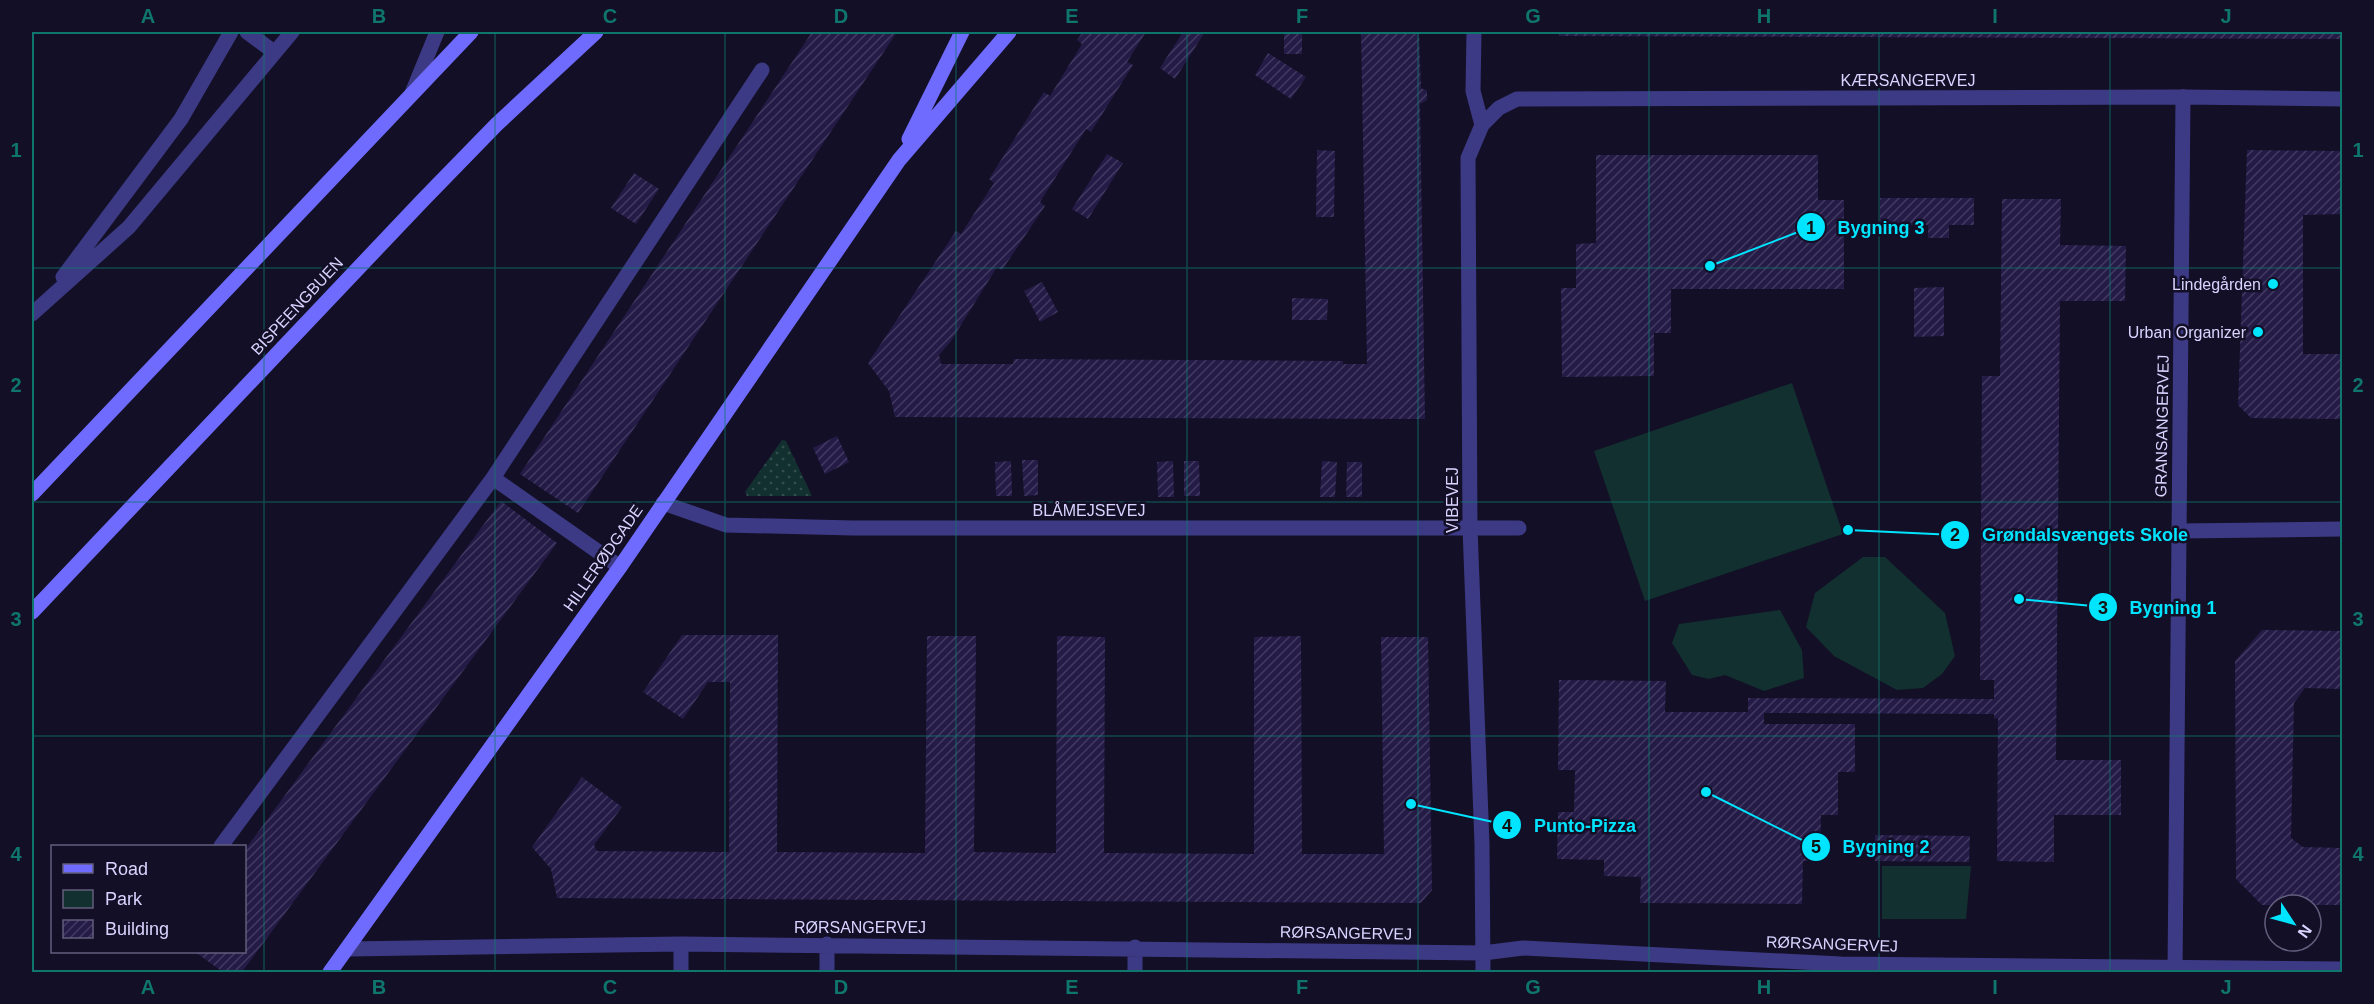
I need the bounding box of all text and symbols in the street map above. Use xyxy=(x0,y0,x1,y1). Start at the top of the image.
text: A xyxy=(141,5,155,27)
text: B xyxy=(372,5,386,27)
text: C xyxy=(603,5,617,27)
text: D xyxy=(834,5,848,27)
text: E xyxy=(1065,5,1079,27)
text: F xyxy=(1296,5,1308,27)
text: G xyxy=(1525,5,1541,27)
text: H xyxy=(1757,5,1771,27)
text: I xyxy=(1992,5,1998,27)
text: J xyxy=(2220,5,2232,27)
street label: KÆRSANGERVEJ xyxy=(1841,72,1975,89)
text: 1 xyxy=(10,139,22,161)
text: 1 xyxy=(2352,139,2364,161)
callout: Bygning 3 xyxy=(1796,209,1937,245)
text: 1 xyxy=(1806,218,1816,238)
text: Bygning 3 xyxy=(1837,218,1925,238)
street label: BISPEENGBUEN xyxy=(248,254,346,358)
place label: Lindegården xyxy=(2172,276,2261,293)
marker: Lindegården xyxy=(2266,277,2280,291)
place label: Urban Organizer xyxy=(2128,324,2247,341)
marker: Urban Organizer xyxy=(2251,325,2265,339)
street label: GRANSANGERVEJ xyxy=(2152,354,2172,498)
text: 2 xyxy=(10,374,22,396)
text: 2 xyxy=(2352,374,2364,396)
street label: VIBEVEJ xyxy=(1444,467,1461,533)
street label: BLÅMEJSEVEJ xyxy=(1033,501,1145,519)
street label: HILLERØDGADE xyxy=(560,502,646,614)
callout: Grøndalsvængets Skole xyxy=(1940,517,2200,553)
text: 2 xyxy=(1950,525,1960,545)
text: Grøndalsvængets Skole xyxy=(1982,525,2188,545)
callout: Bygning 1 xyxy=(2088,589,2229,625)
text: 3 xyxy=(2098,598,2108,618)
text: Bygning 1 xyxy=(2129,598,2217,618)
text: 3 xyxy=(10,608,22,630)
text: 3 xyxy=(2352,608,2364,630)
callout: Punto-Pizza xyxy=(1492,807,1648,843)
text: 4 xyxy=(1502,816,1512,836)
text: Punto-Pizza xyxy=(1534,816,1637,836)
callout: Bygning 2 xyxy=(1801,829,1942,865)
text: 5 xyxy=(1811,837,1821,857)
text: Bygning 2 xyxy=(1842,837,1930,857)
text: 4 xyxy=(10,843,22,865)
text: 4 xyxy=(2352,843,2364,865)
legend xyxy=(51,845,246,953)
text: Road xyxy=(105,859,148,879)
text: Park xyxy=(105,889,143,909)
north arrow xyxy=(2263,893,2323,953)
text: Building xyxy=(105,919,169,939)
street label: RØRSANGERVEJ xyxy=(794,919,926,936)
text: N xyxy=(2294,922,2315,941)
street label: RØRSANGERVEJ xyxy=(1280,923,1412,943)
street label: RØRSANGERVEJ xyxy=(1766,933,1898,955)
text: A xyxy=(141,976,155,998)
text: B xyxy=(372,976,386,998)
text: C xyxy=(603,976,617,998)
text: D xyxy=(834,976,848,998)
text: E xyxy=(1065,976,1079,998)
text: F xyxy=(1296,976,1308,998)
text: G xyxy=(1525,976,1541,998)
text: H xyxy=(1757,976,1771,998)
text: I xyxy=(1992,976,1998,998)
text: J xyxy=(2220,976,2232,998)

